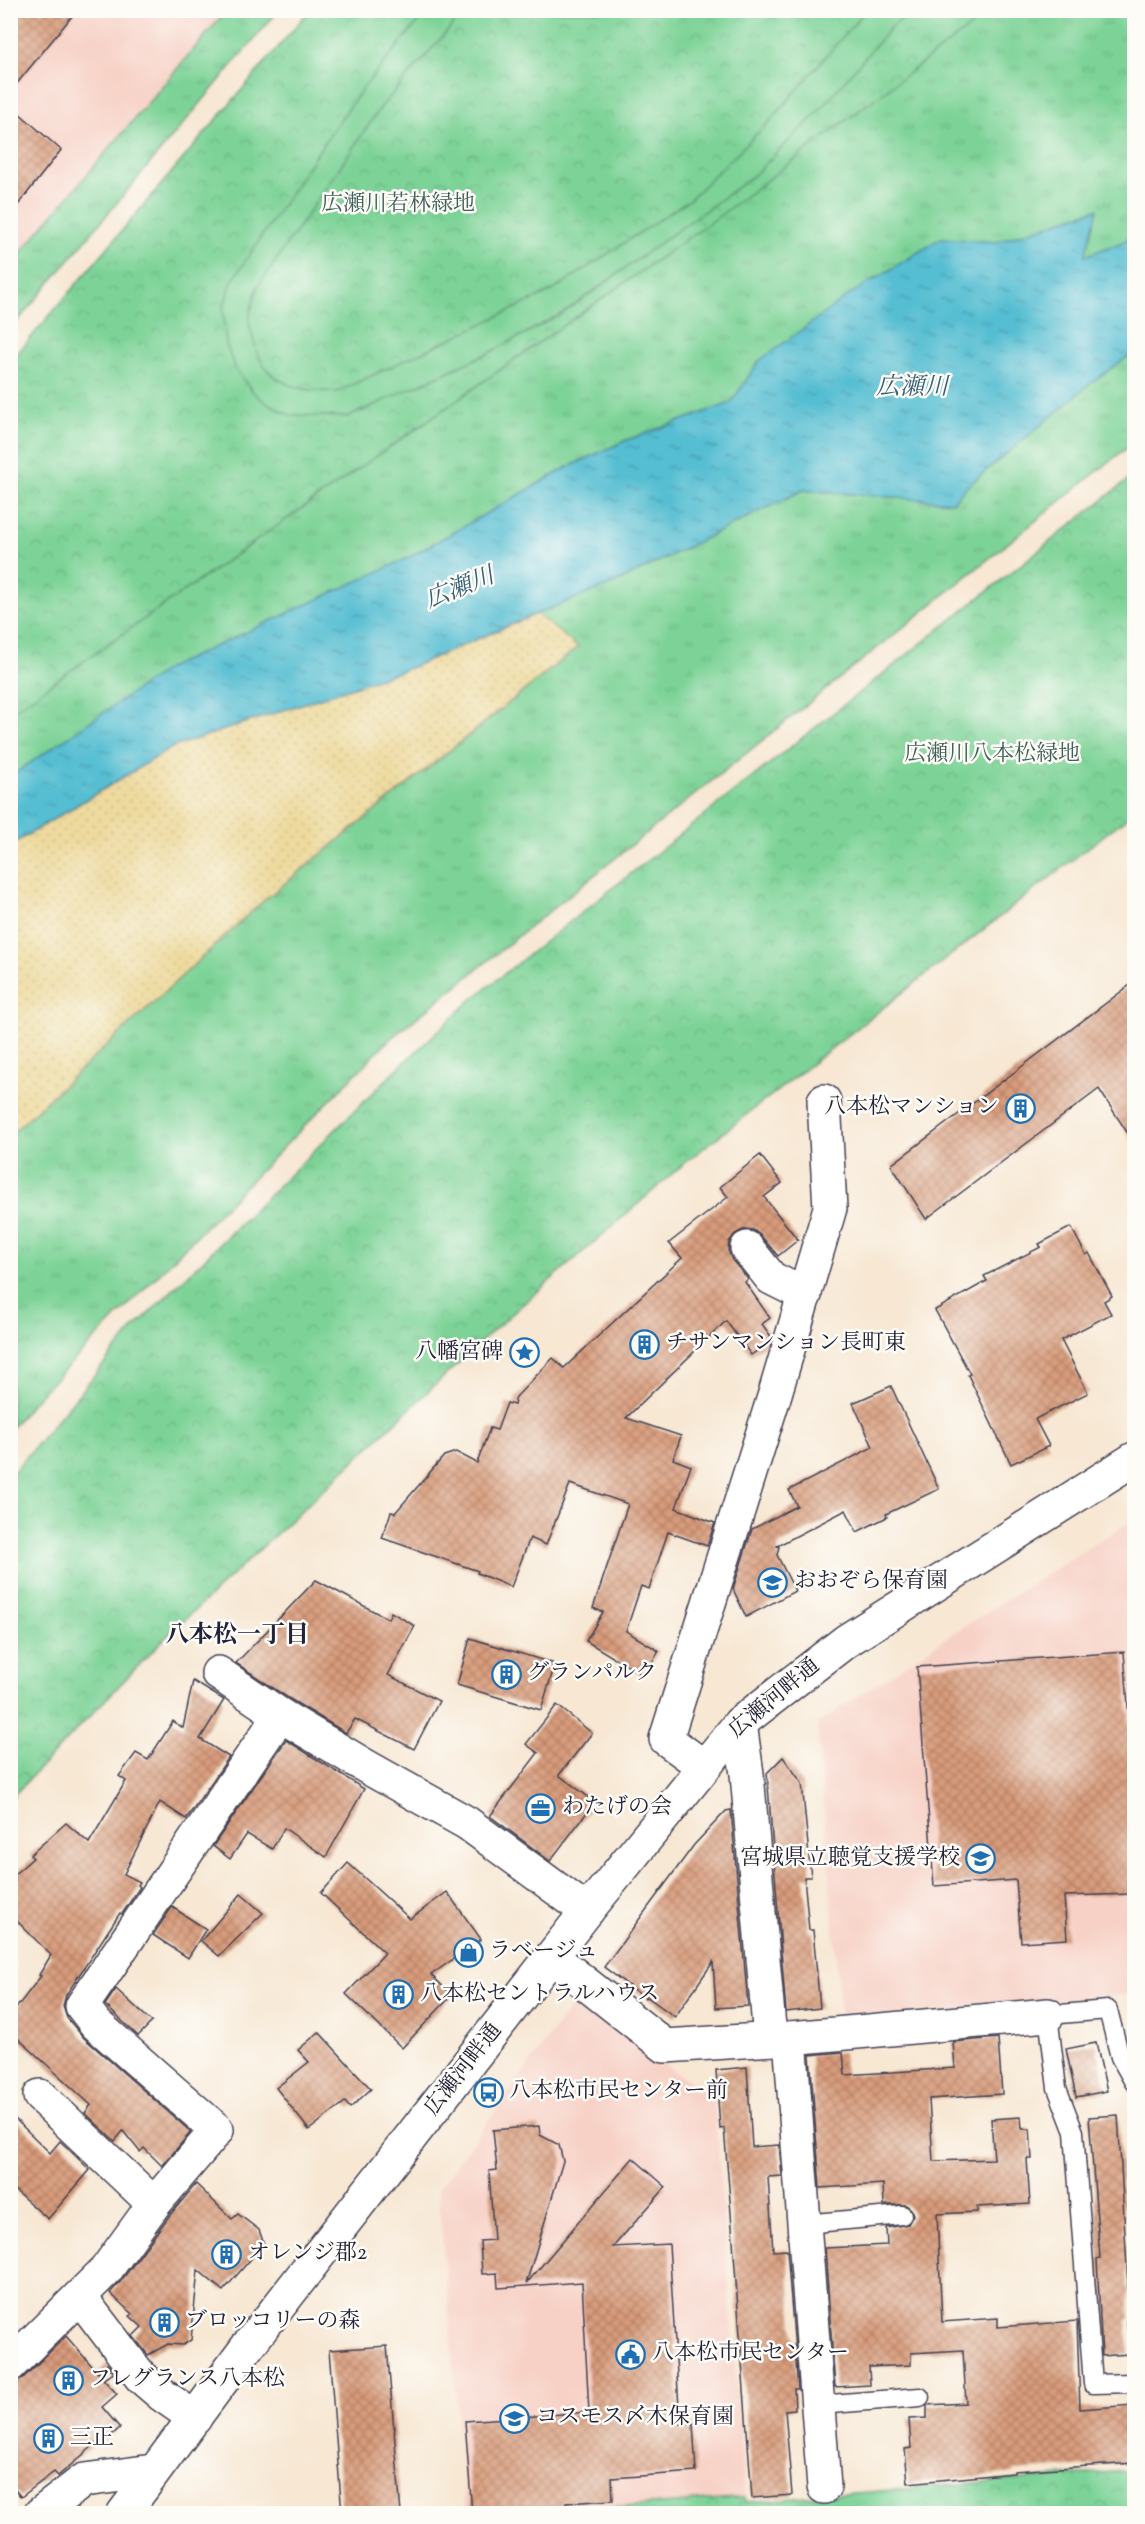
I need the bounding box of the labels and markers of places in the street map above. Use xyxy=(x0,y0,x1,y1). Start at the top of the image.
place label: 八本松マンション xyxy=(824,1092,999,1124)
building icon: 八本松マンション xyxy=(1004,1092,1036,1124)
building icon: チサンマンション長町東 xyxy=(629,1328,661,1360)
place label: チサンマンション長町東 xyxy=(666,1328,906,1360)
place label: 八幡宮碑 xyxy=(415,1337,503,1369)
place icon: 八幡宮碑 xyxy=(508,1337,540,1369)
school or university icon: おおぞら保育園 xyxy=(757,1566,789,1598)
place label: おおぞら保育園 xyxy=(794,1566,948,1598)
building icon: グランパルク xyxy=(490,1658,522,1690)
place label: グランパルク xyxy=(527,1658,657,1690)
office icon: わたげの会 xyxy=(525,1792,557,1824)
place label: わたげの会 xyxy=(562,1792,672,1824)
place label: 宮城県立聴覚支援学校 xyxy=(740,1843,960,1875)
school or university icon: 宮城県立聴覚支援学校 xyxy=(965,1843,997,1875)
shop icon: ラベージュ xyxy=(452,1936,484,1968)
place label: ラベージュ xyxy=(489,1936,598,1968)
building icon: 八本松セントラルハウス xyxy=(383,1979,415,2011)
place label: 八本松セントラルハウス xyxy=(420,1979,659,2011)
bus stop icon: 八本松市民センター前 xyxy=(472,2076,504,2108)
place label: 八本松市民センター前 xyxy=(509,2076,728,2108)
building icon: オレンジ郡2 xyxy=(211,2238,243,2270)
place label: オレンジ郡2 xyxy=(248,2238,367,2270)
building icon: ブロッコリーの森 xyxy=(148,2306,180,2338)
place label: ブロッコリーの森 xyxy=(185,2306,361,2338)
public building icon: 八本松市民センター xyxy=(615,2338,647,2370)
place label: 八本松市民センター xyxy=(652,2338,849,2370)
building icon: フレグランス八本松 xyxy=(52,2364,84,2396)
place label: フレグランス八本松 xyxy=(89,2364,285,2396)
school or university icon: コスモス〆木保育園 xyxy=(499,2402,531,2434)
place label: コスモス〆木保育園 xyxy=(536,2402,734,2434)
building icon: 三正 xyxy=(33,2423,65,2455)
place label: 三正 xyxy=(70,2423,114,2455)

